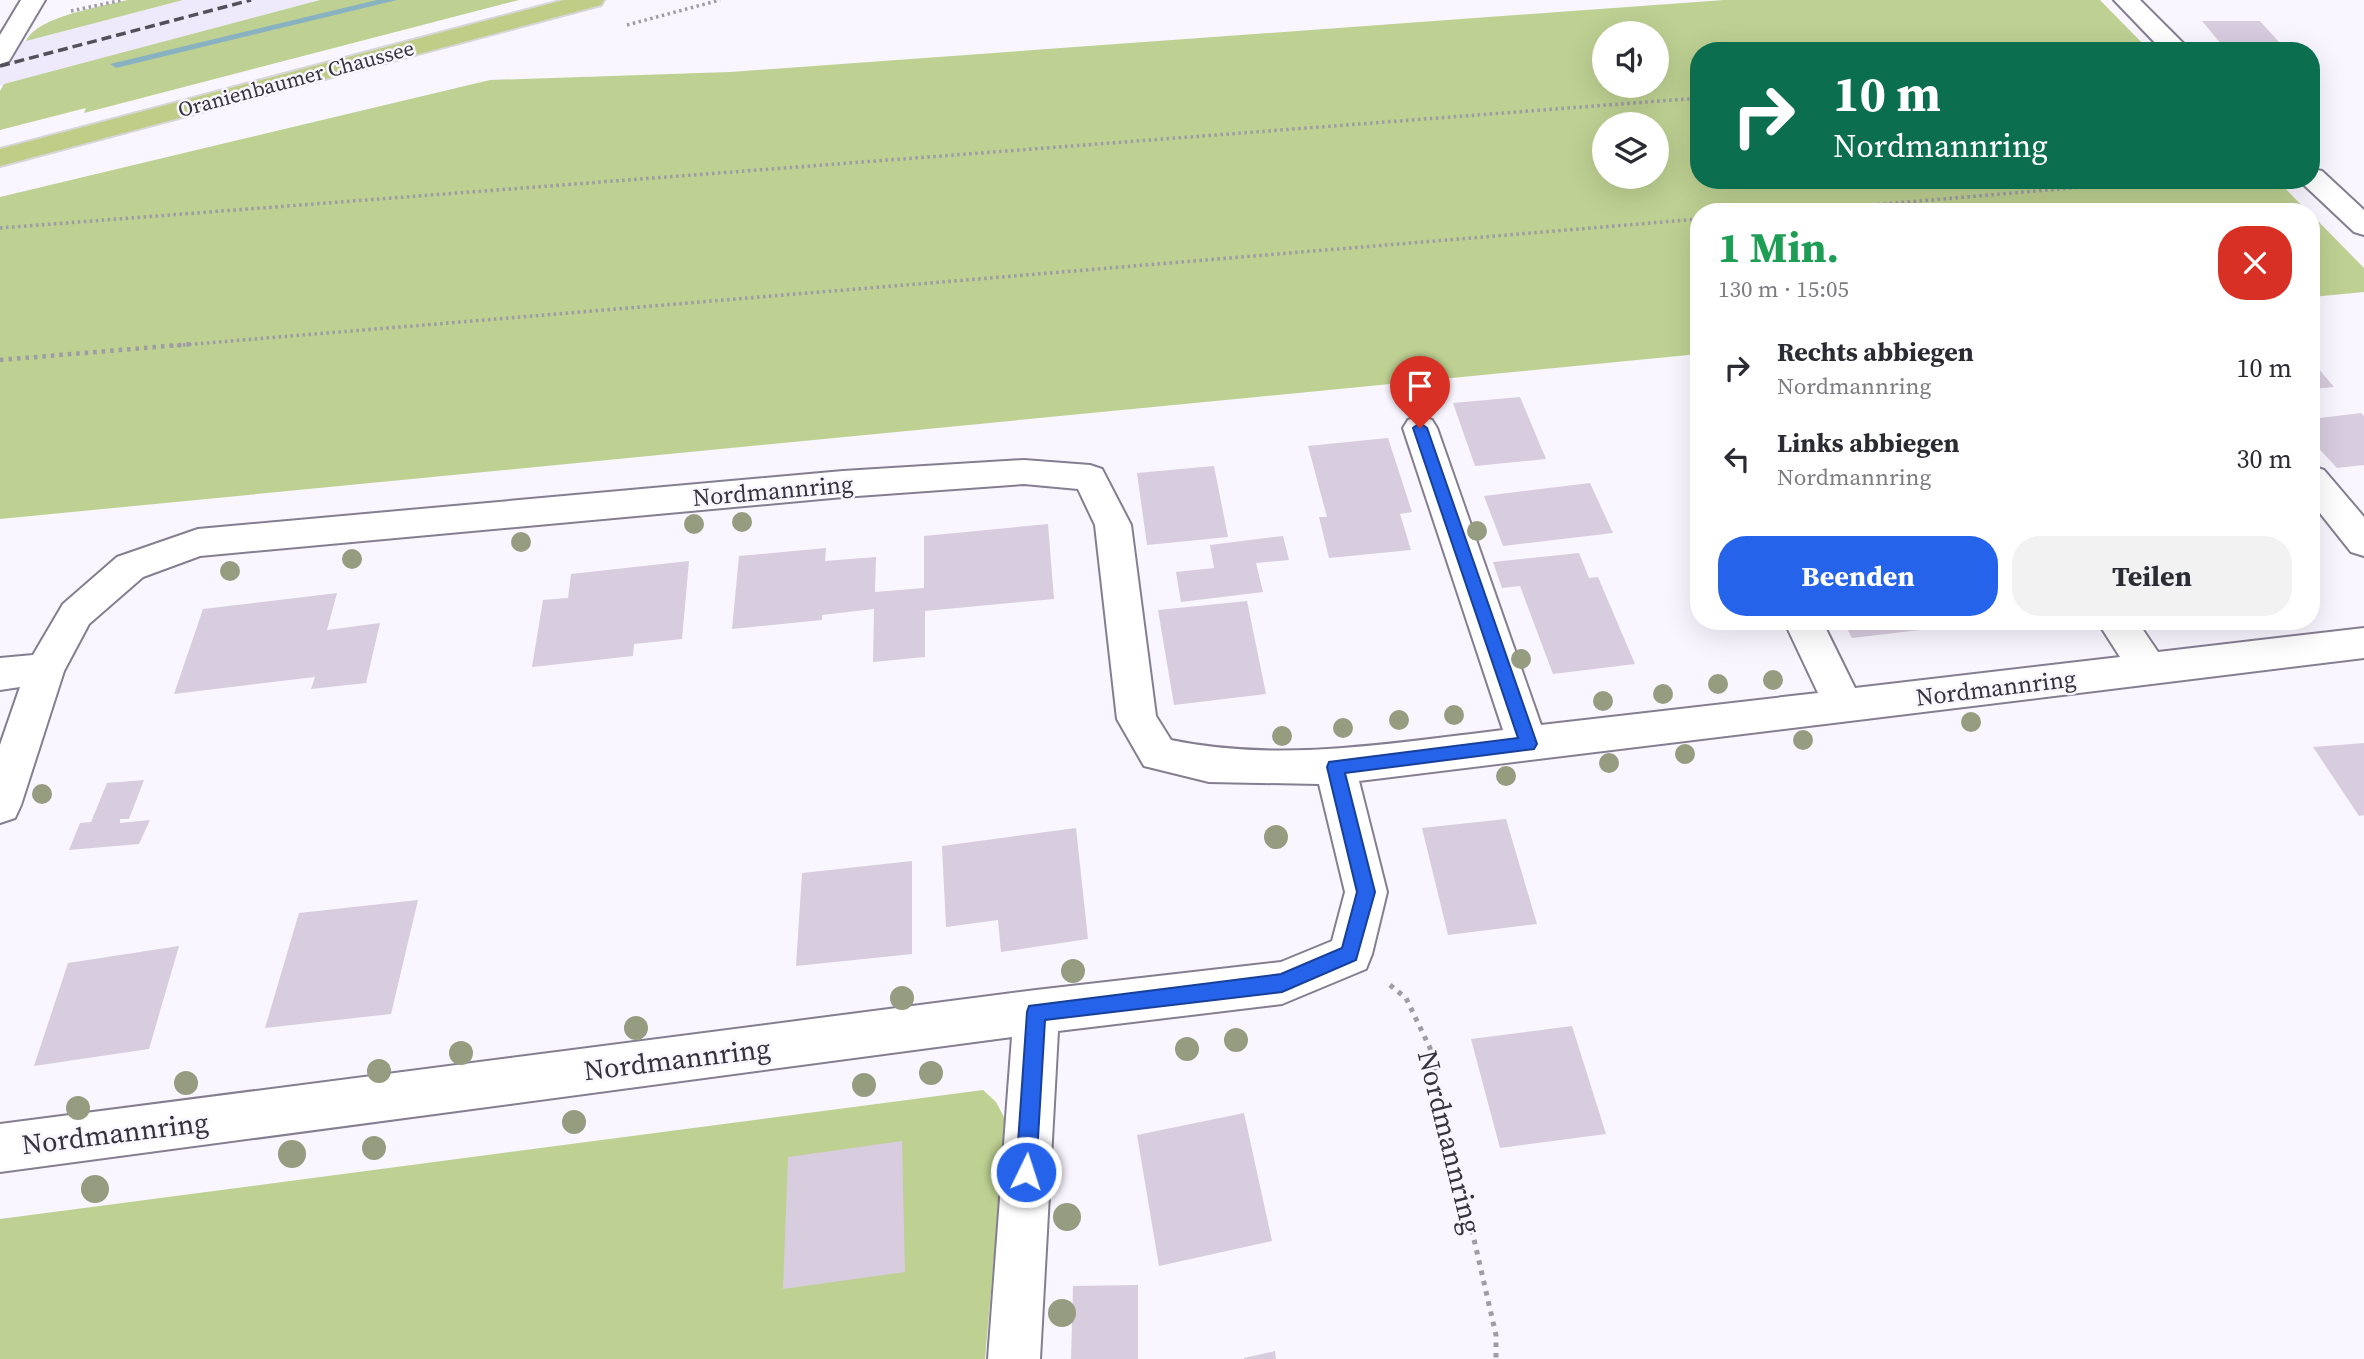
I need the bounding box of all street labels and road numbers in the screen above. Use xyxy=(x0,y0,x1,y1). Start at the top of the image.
street label: Oranienbaumer Chaussee xyxy=(175,33,417,124)
street label: Nordmannring xyxy=(691,467,855,514)
street label: Nordmannring xyxy=(1914,661,2078,714)
street label: Nordmannring xyxy=(581,1029,773,1089)
street label: Nordmannring xyxy=(1409,1046,1491,1238)
street label: Nordmannring xyxy=(19,1103,211,1163)

